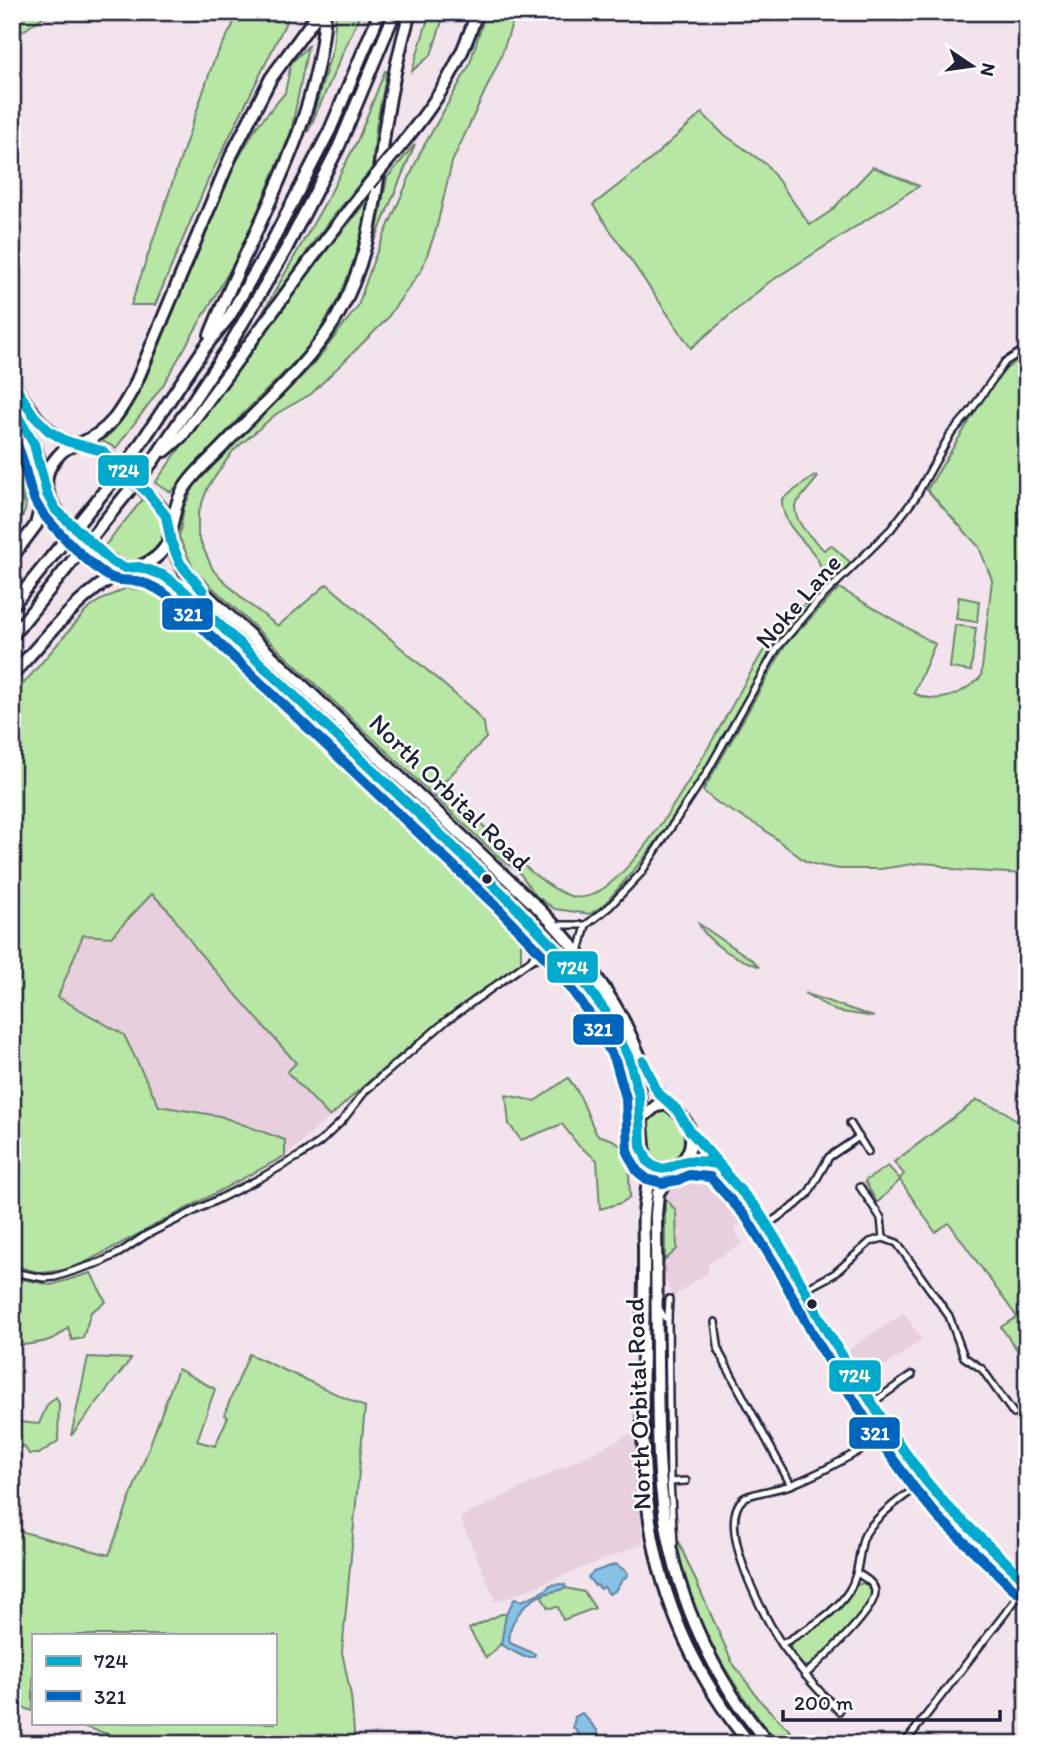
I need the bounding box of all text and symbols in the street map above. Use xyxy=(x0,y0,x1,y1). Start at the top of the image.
north arrow xyxy=(937,32,1007,102)
text: N xyxy=(975,61,1001,79)
line badge: 724 xyxy=(97,454,150,487)
text: 724 xyxy=(108,459,140,482)
street label: Noke Lane xyxy=(748,547,848,655)
line badge: 321 xyxy=(161,597,214,631)
text: 321 xyxy=(173,603,203,626)
street label: North Orbital Road xyxy=(363,707,537,877)
unlabelled marker xyxy=(480,872,494,886)
line badge: 724 xyxy=(546,950,599,984)
text: 724 xyxy=(557,956,589,979)
line badge: 321 xyxy=(572,1013,625,1046)
text: 321 xyxy=(583,1018,613,1041)
street label: North Orbital Road xyxy=(618,1297,658,1511)
unlabelled marker xyxy=(805,1297,819,1311)
line badge: 724 xyxy=(828,1359,882,1393)
text: 724 xyxy=(839,1364,871,1387)
line badge: 321 xyxy=(848,1416,901,1450)
text: 321 xyxy=(860,1422,890,1445)
legend xyxy=(32,1634,276,1724)
text: 724 xyxy=(94,1648,128,1673)
scale bar xyxy=(783,1679,1000,1723)
text: 321 xyxy=(94,1684,126,1709)
text: 200 m xyxy=(794,1690,854,1715)

